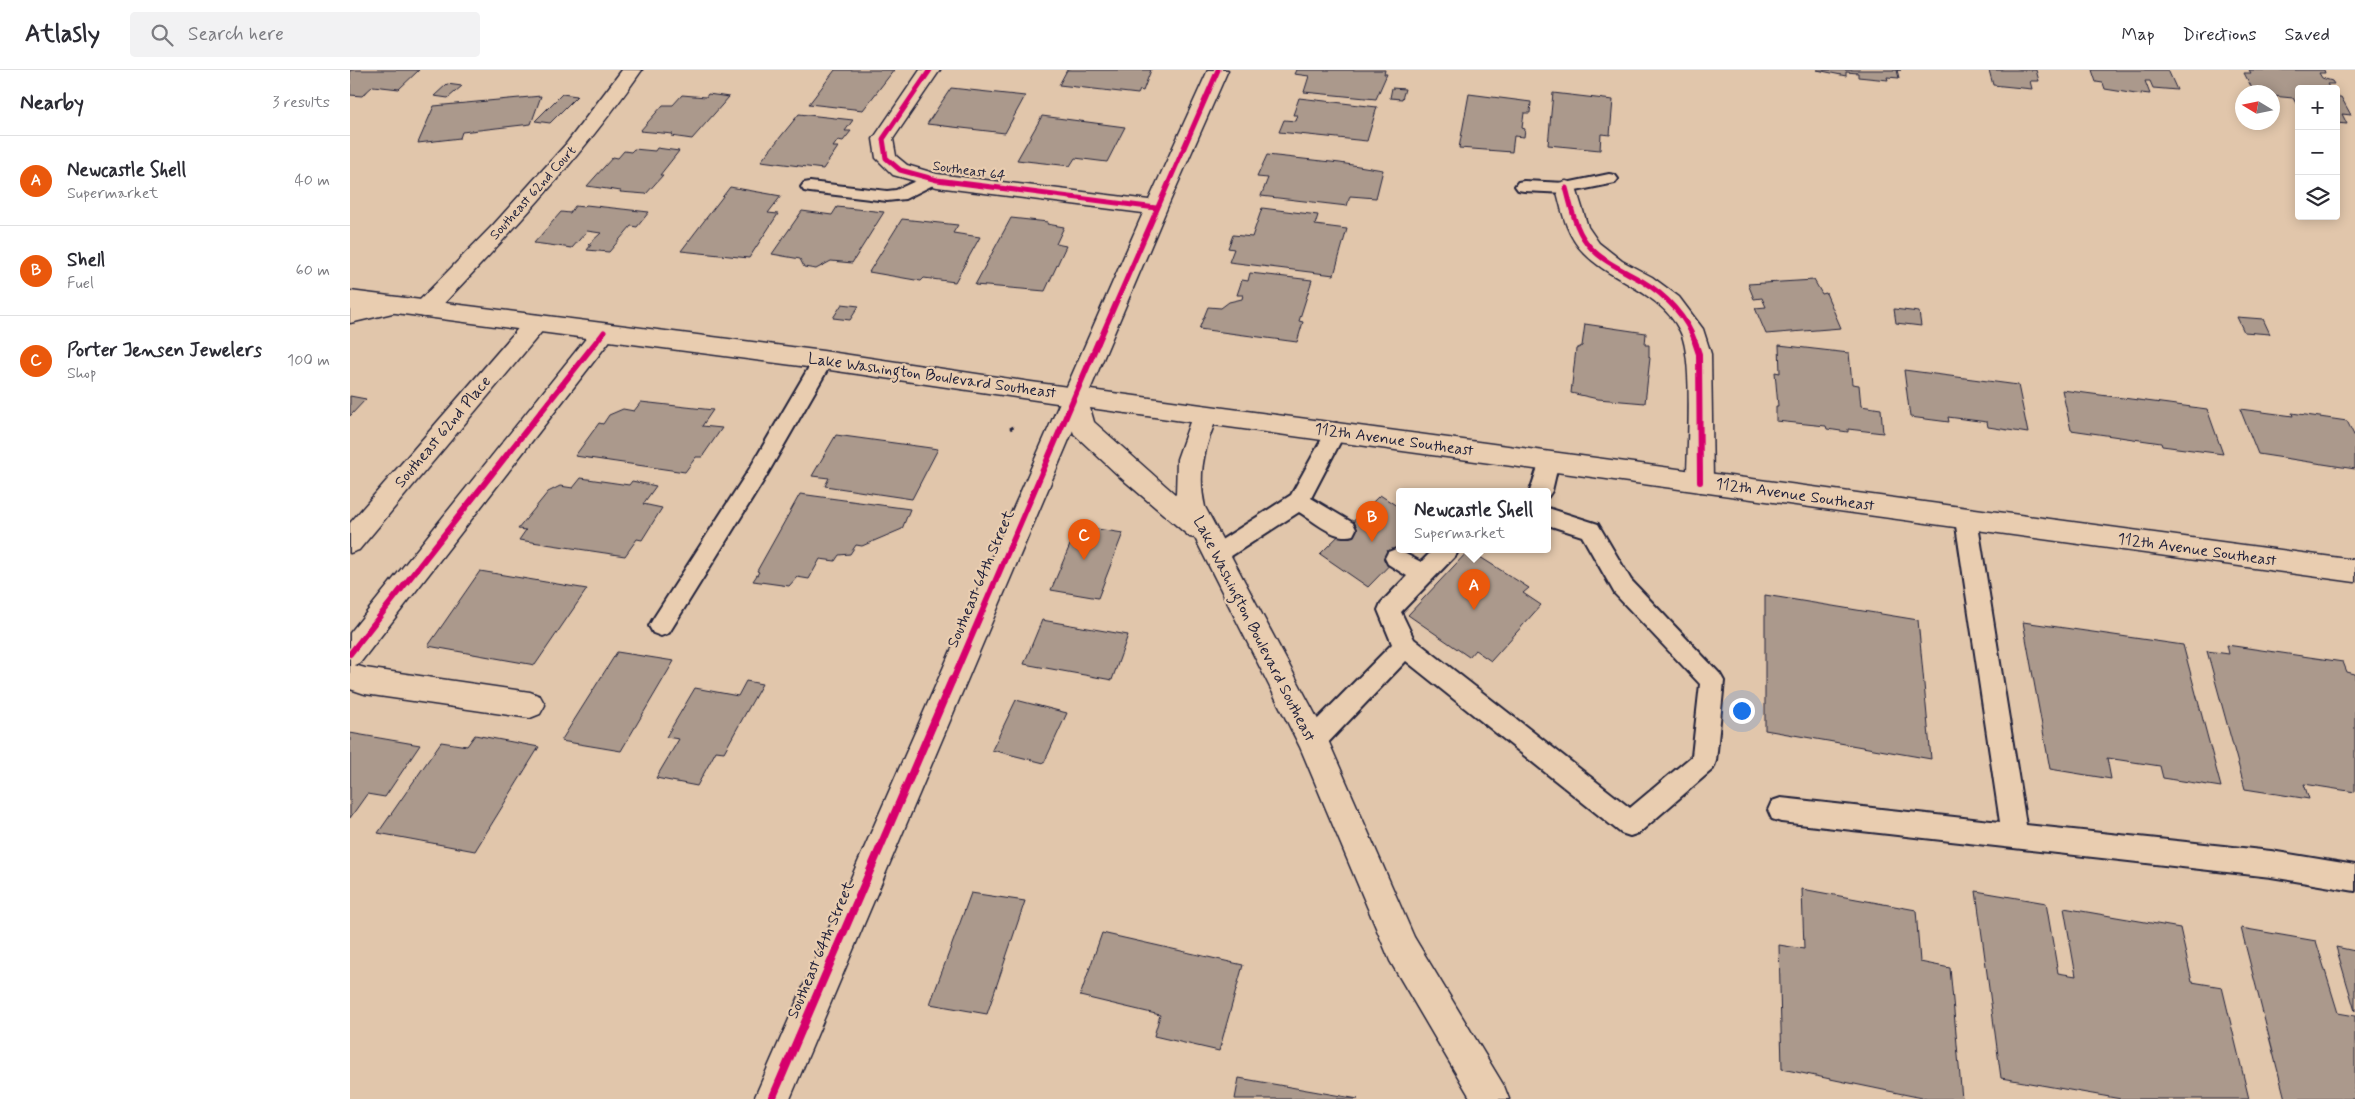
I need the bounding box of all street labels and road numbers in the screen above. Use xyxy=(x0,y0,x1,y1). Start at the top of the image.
street label: Southeast 62nd Court xyxy=(486,142,580,244)
street label: Southeast 64 xyxy=(931,157,1007,185)
street label: Lake Washington Boulevard Southeast xyxy=(806,348,1057,405)
street label: Southeast 62nd Place xyxy=(390,372,496,492)
street label: 112th Avenue Southeast xyxy=(1313,418,1475,462)
street label: 112th Avenue Southeast xyxy=(1714,473,1876,517)
street label: Southeast 64th Street xyxy=(943,507,1020,651)
street label: Lake Washington Boulevard Southeast xyxy=(1187,513,1320,746)
street label: 112th Avenue Southeast xyxy=(2116,528,2278,572)
street label: Southeast 64th Street xyxy=(783,878,860,1022)

